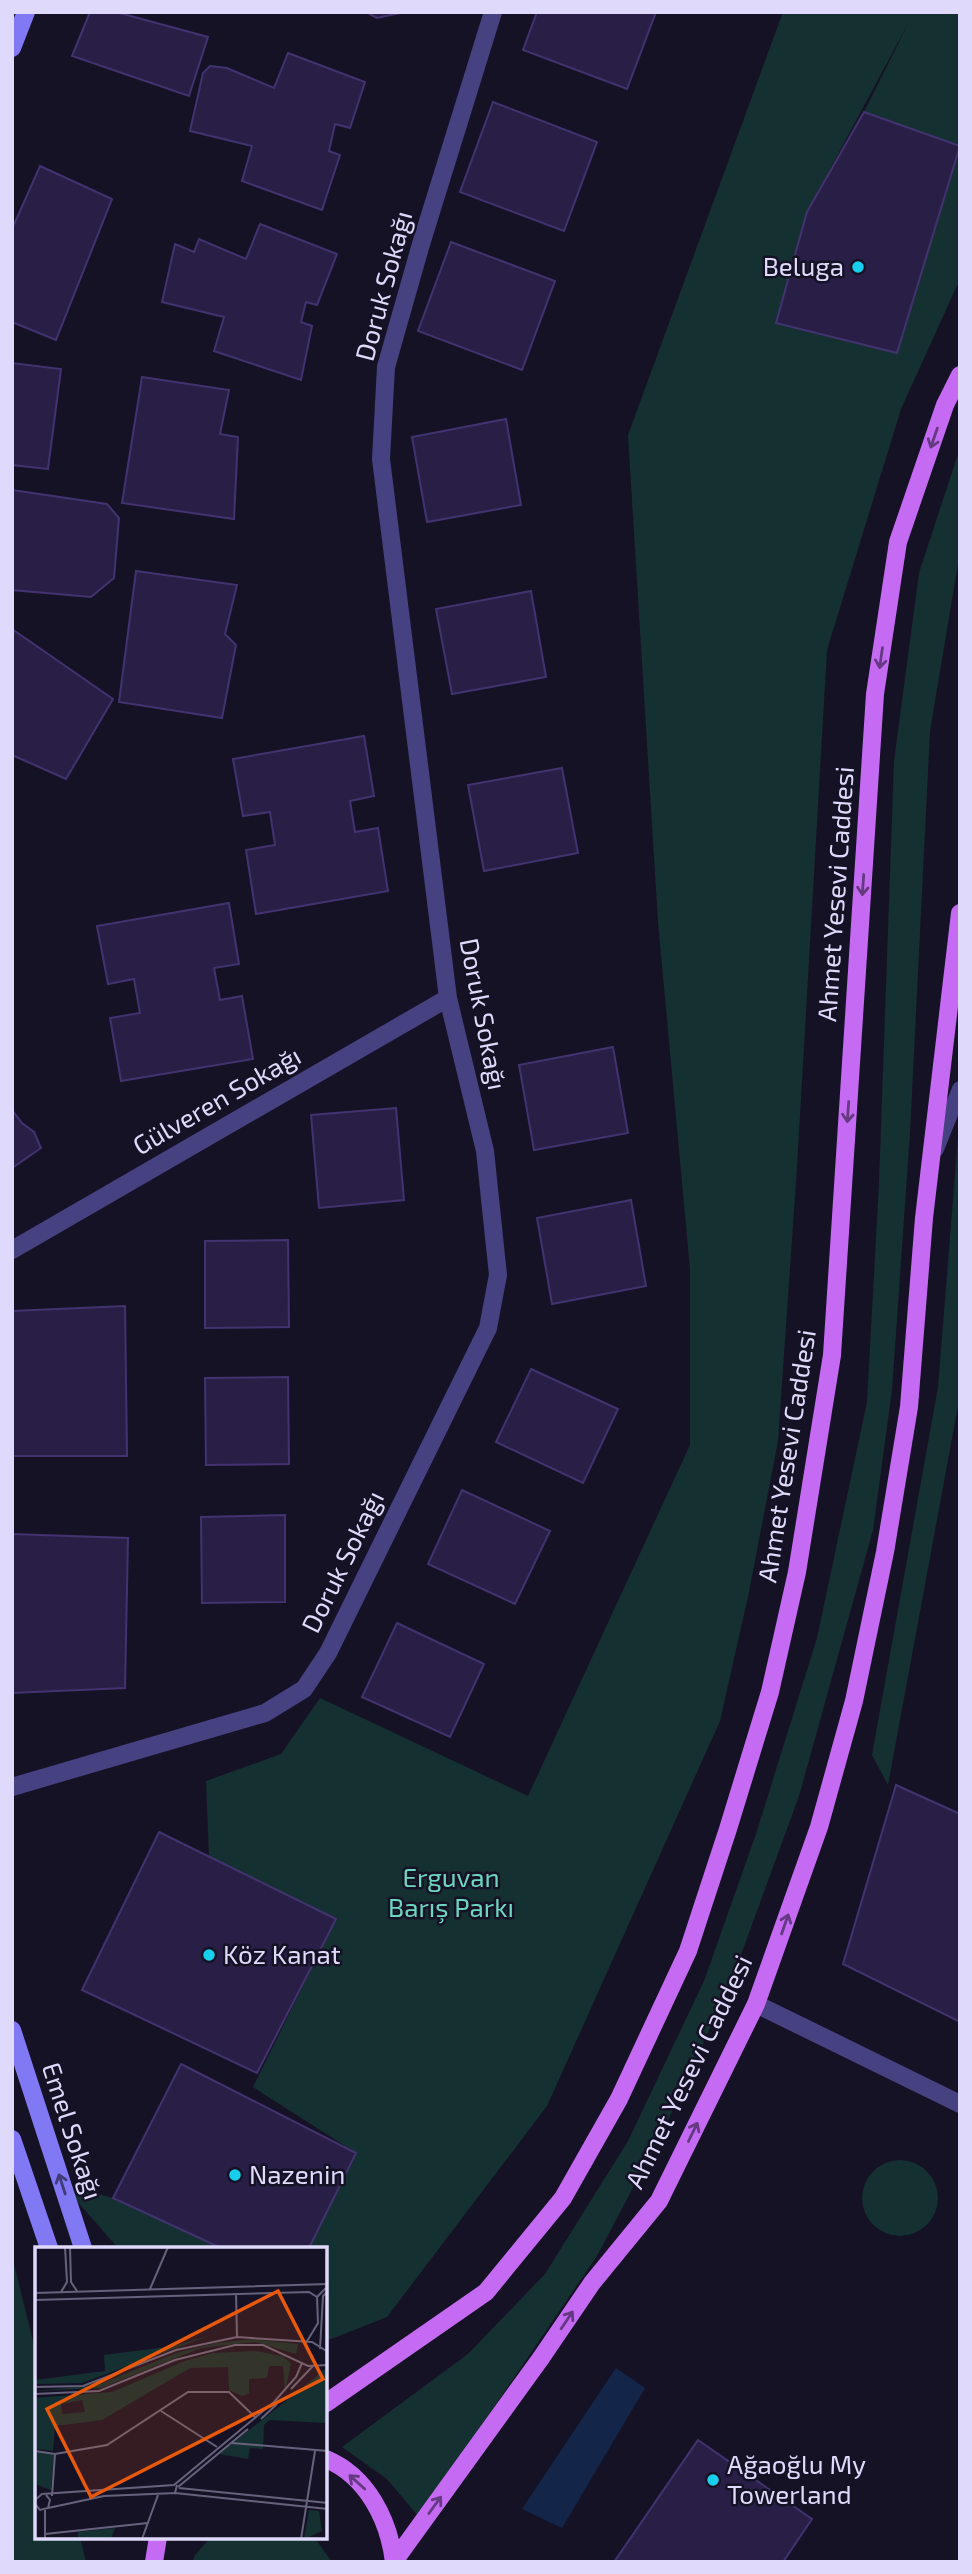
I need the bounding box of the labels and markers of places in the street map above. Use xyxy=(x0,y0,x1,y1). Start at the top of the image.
place label: Beluga xyxy=(763,250,844,281)
marker: Beluga xyxy=(850,259,866,275)
place label: Köz Kanat xyxy=(223,1938,341,1969)
marker: Köz Kanat xyxy=(201,1947,217,1963)
place label: Nazenin xyxy=(249,2158,345,2189)
marker: Nazenin xyxy=(227,2167,243,2183)
place label: Ağaoğlu My Towerland xyxy=(727,2448,866,2509)
marker: Ağaoğlu My Towerland xyxy=(705,2472,721,2488)

